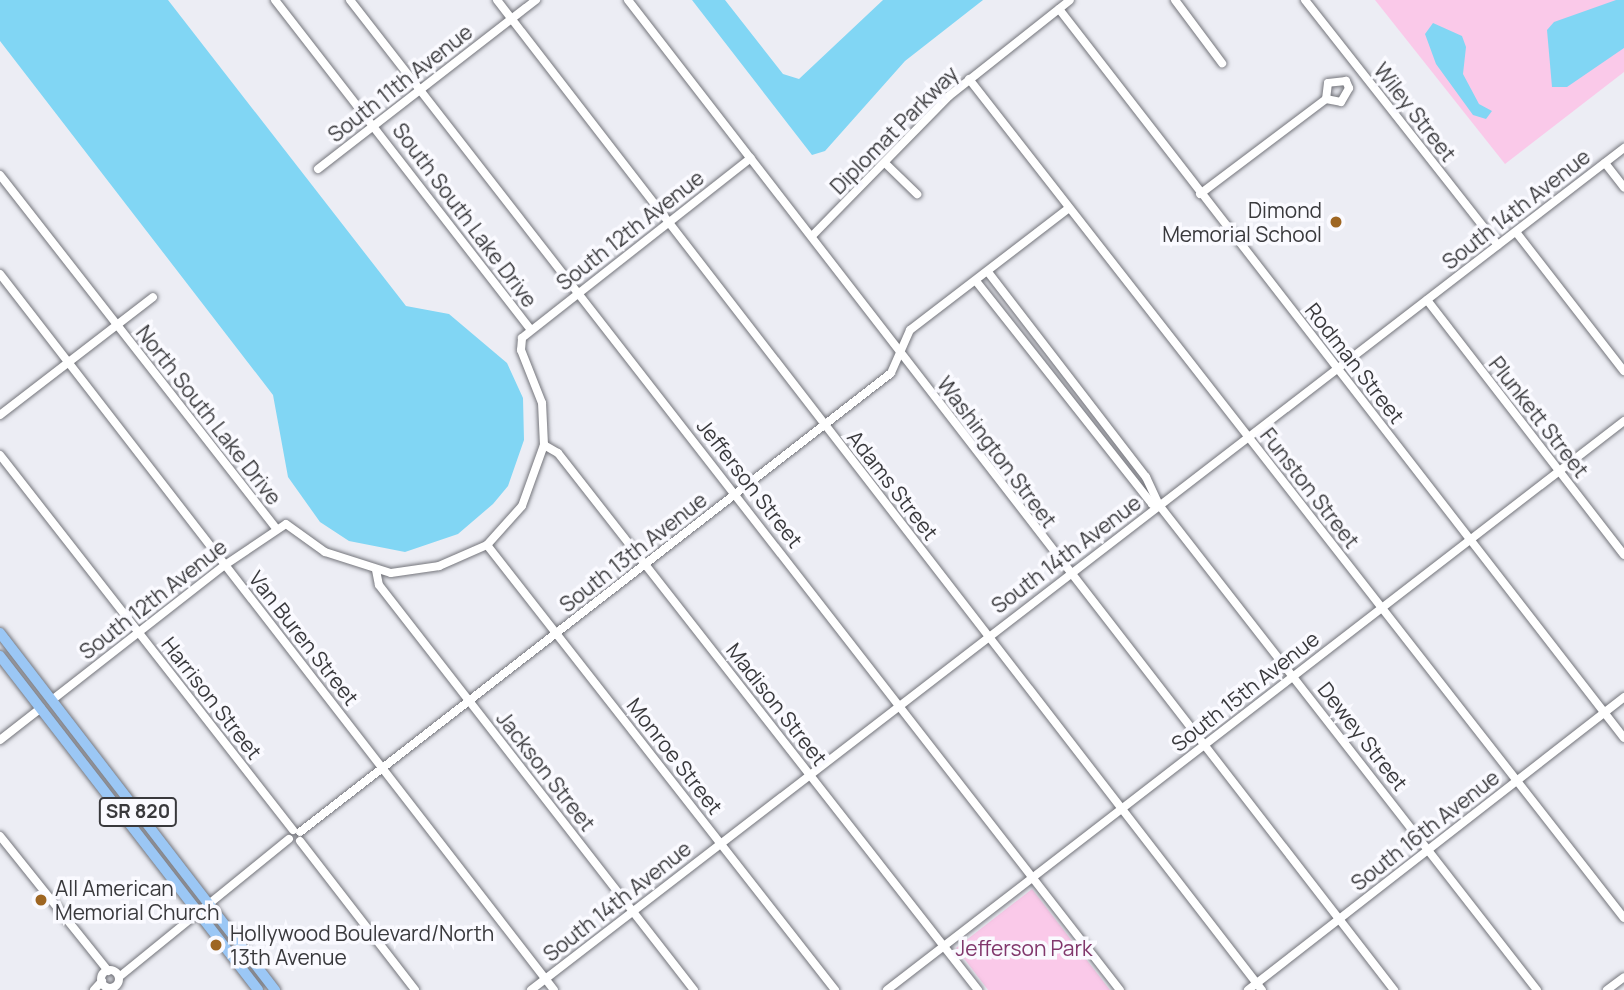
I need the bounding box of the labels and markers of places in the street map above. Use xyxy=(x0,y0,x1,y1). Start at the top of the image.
place label: Dimond Memorial School xyxy=(1162,197,1322,247)
marker: Dimond Memorial School xyxy=(1328,214,1344,230)
place label: All American Memorial Church xyxy=(55,875,219,925)
marker: All American Memorial Church xyxy=(33,892,49,908)
place label: Hollywood Boulevard/North 13th Avenue xyxy=(230,920,494,970)
marker: Hollywood Boulevard/North 13th Avenue xyxy=(208,937,224,953)

